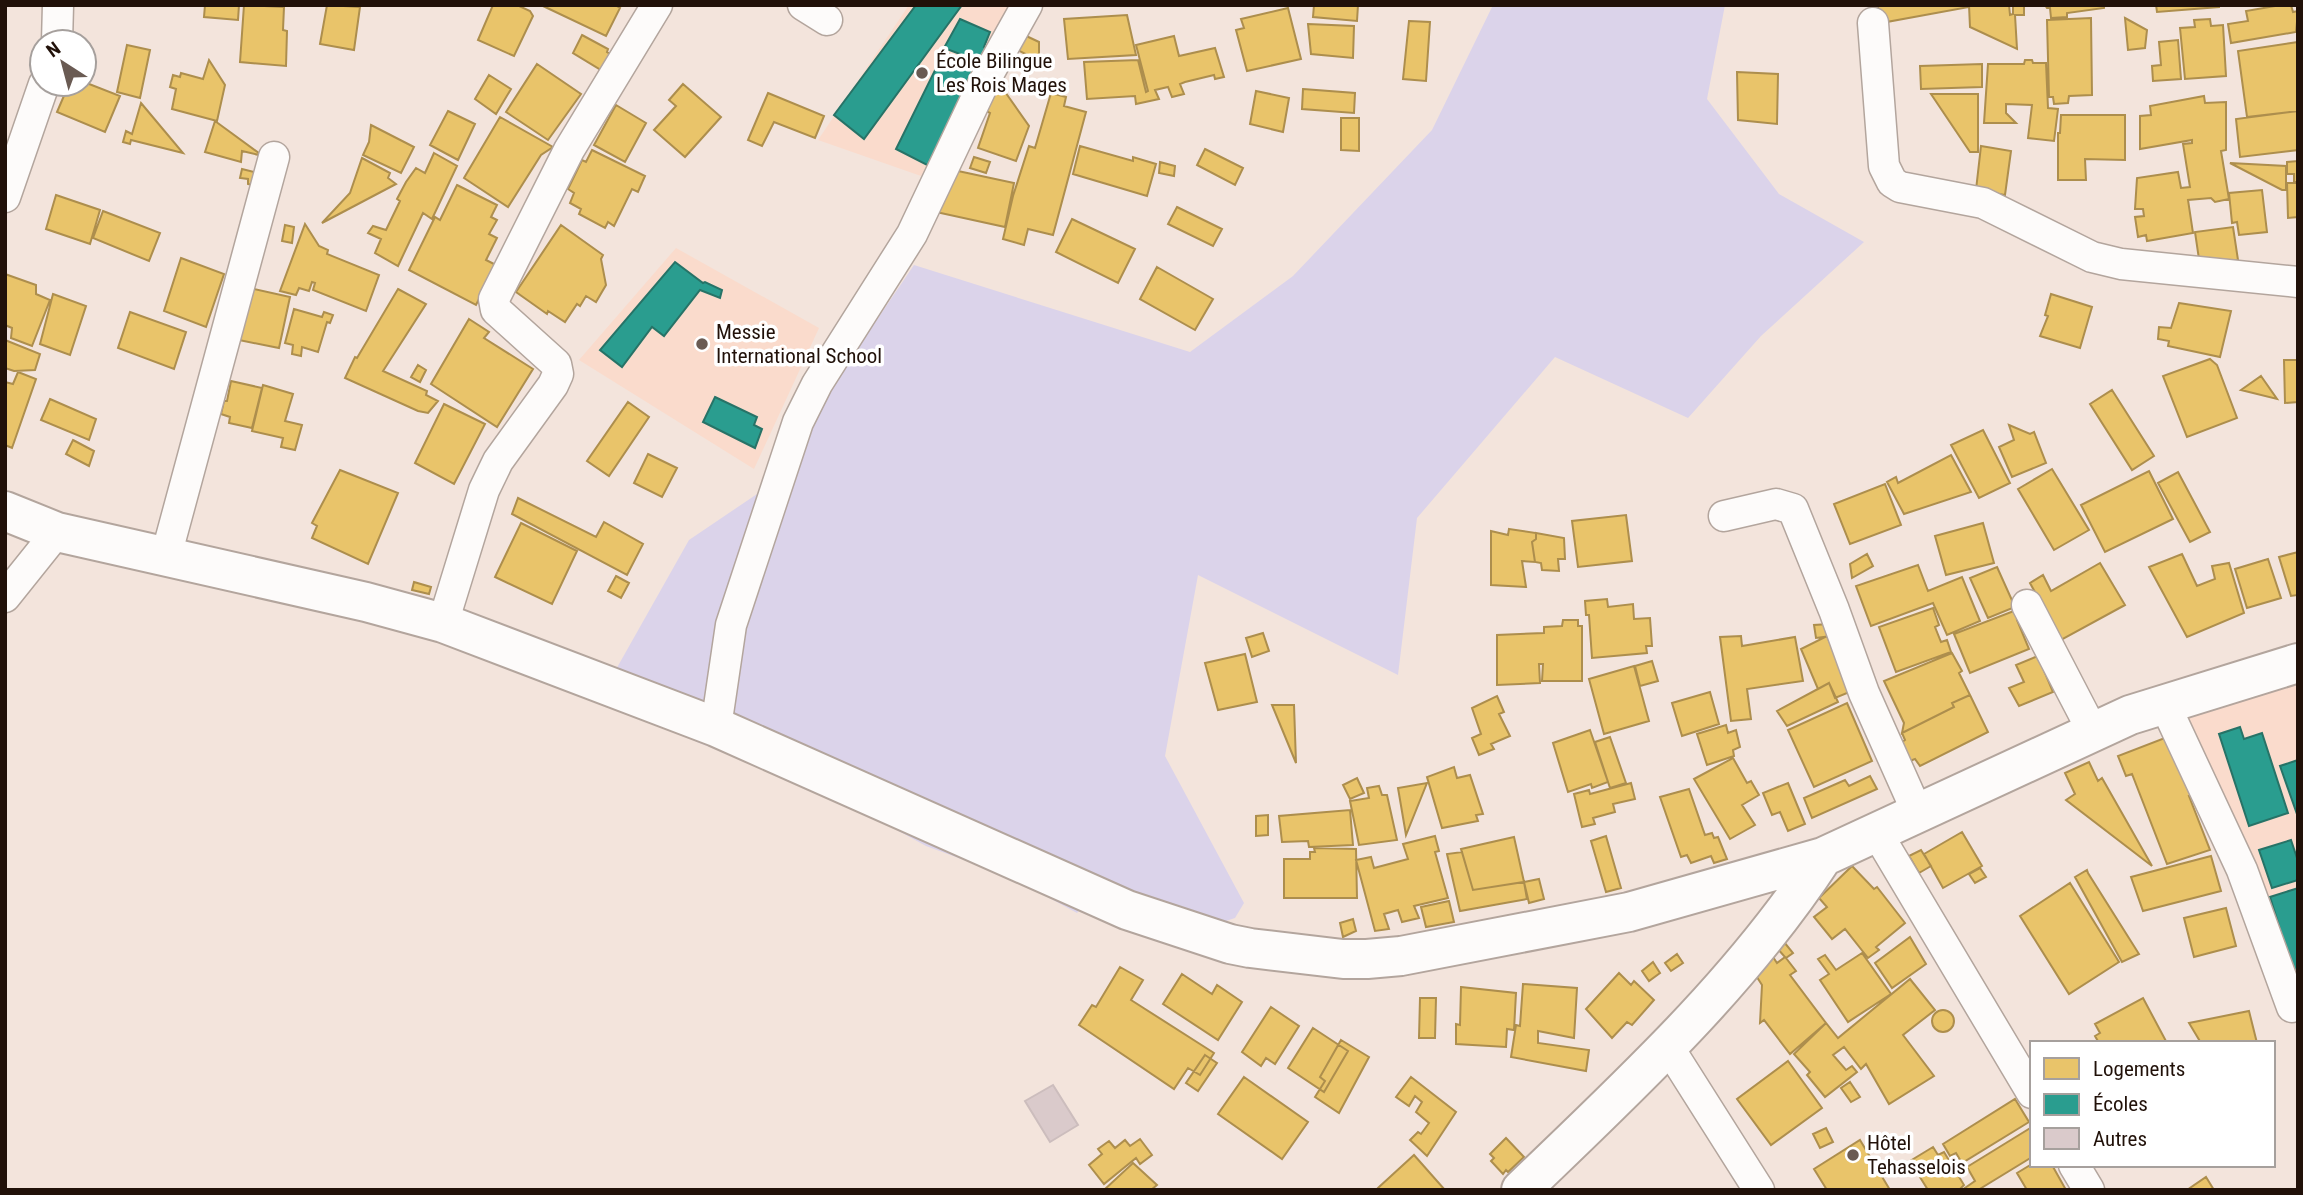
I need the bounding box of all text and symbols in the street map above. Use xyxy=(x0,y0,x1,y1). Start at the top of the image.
north arrow xyxy=(28,28,98,98)
text: N xyxy=(42,37,65,62)
place label: École Bilingue Les Rois Mages xyxy=(936,49,1067,97)
marker: École Bilingue Les Rois Mages xyxy=(914,65,930,81)
place label: Messie International School xyxy=(716,320,882,368)
marker: Messie International School xyxy=(694,336,710,352)
legend xyxy=(2030,1041,2275,1167)
text: Logements xyxy=(2093,1057,2185,1081)
text: Écoles xyxy=(2093,1092,2148,1116)
text: Autres xyxy=(2093,1127,2147,1151)
place label: Hôtel Tehasselois xyxy=(1867,1131,1966,1179)
marker: Hôtel Tehasselois xyxy=(1845,1147,1861,1163)

